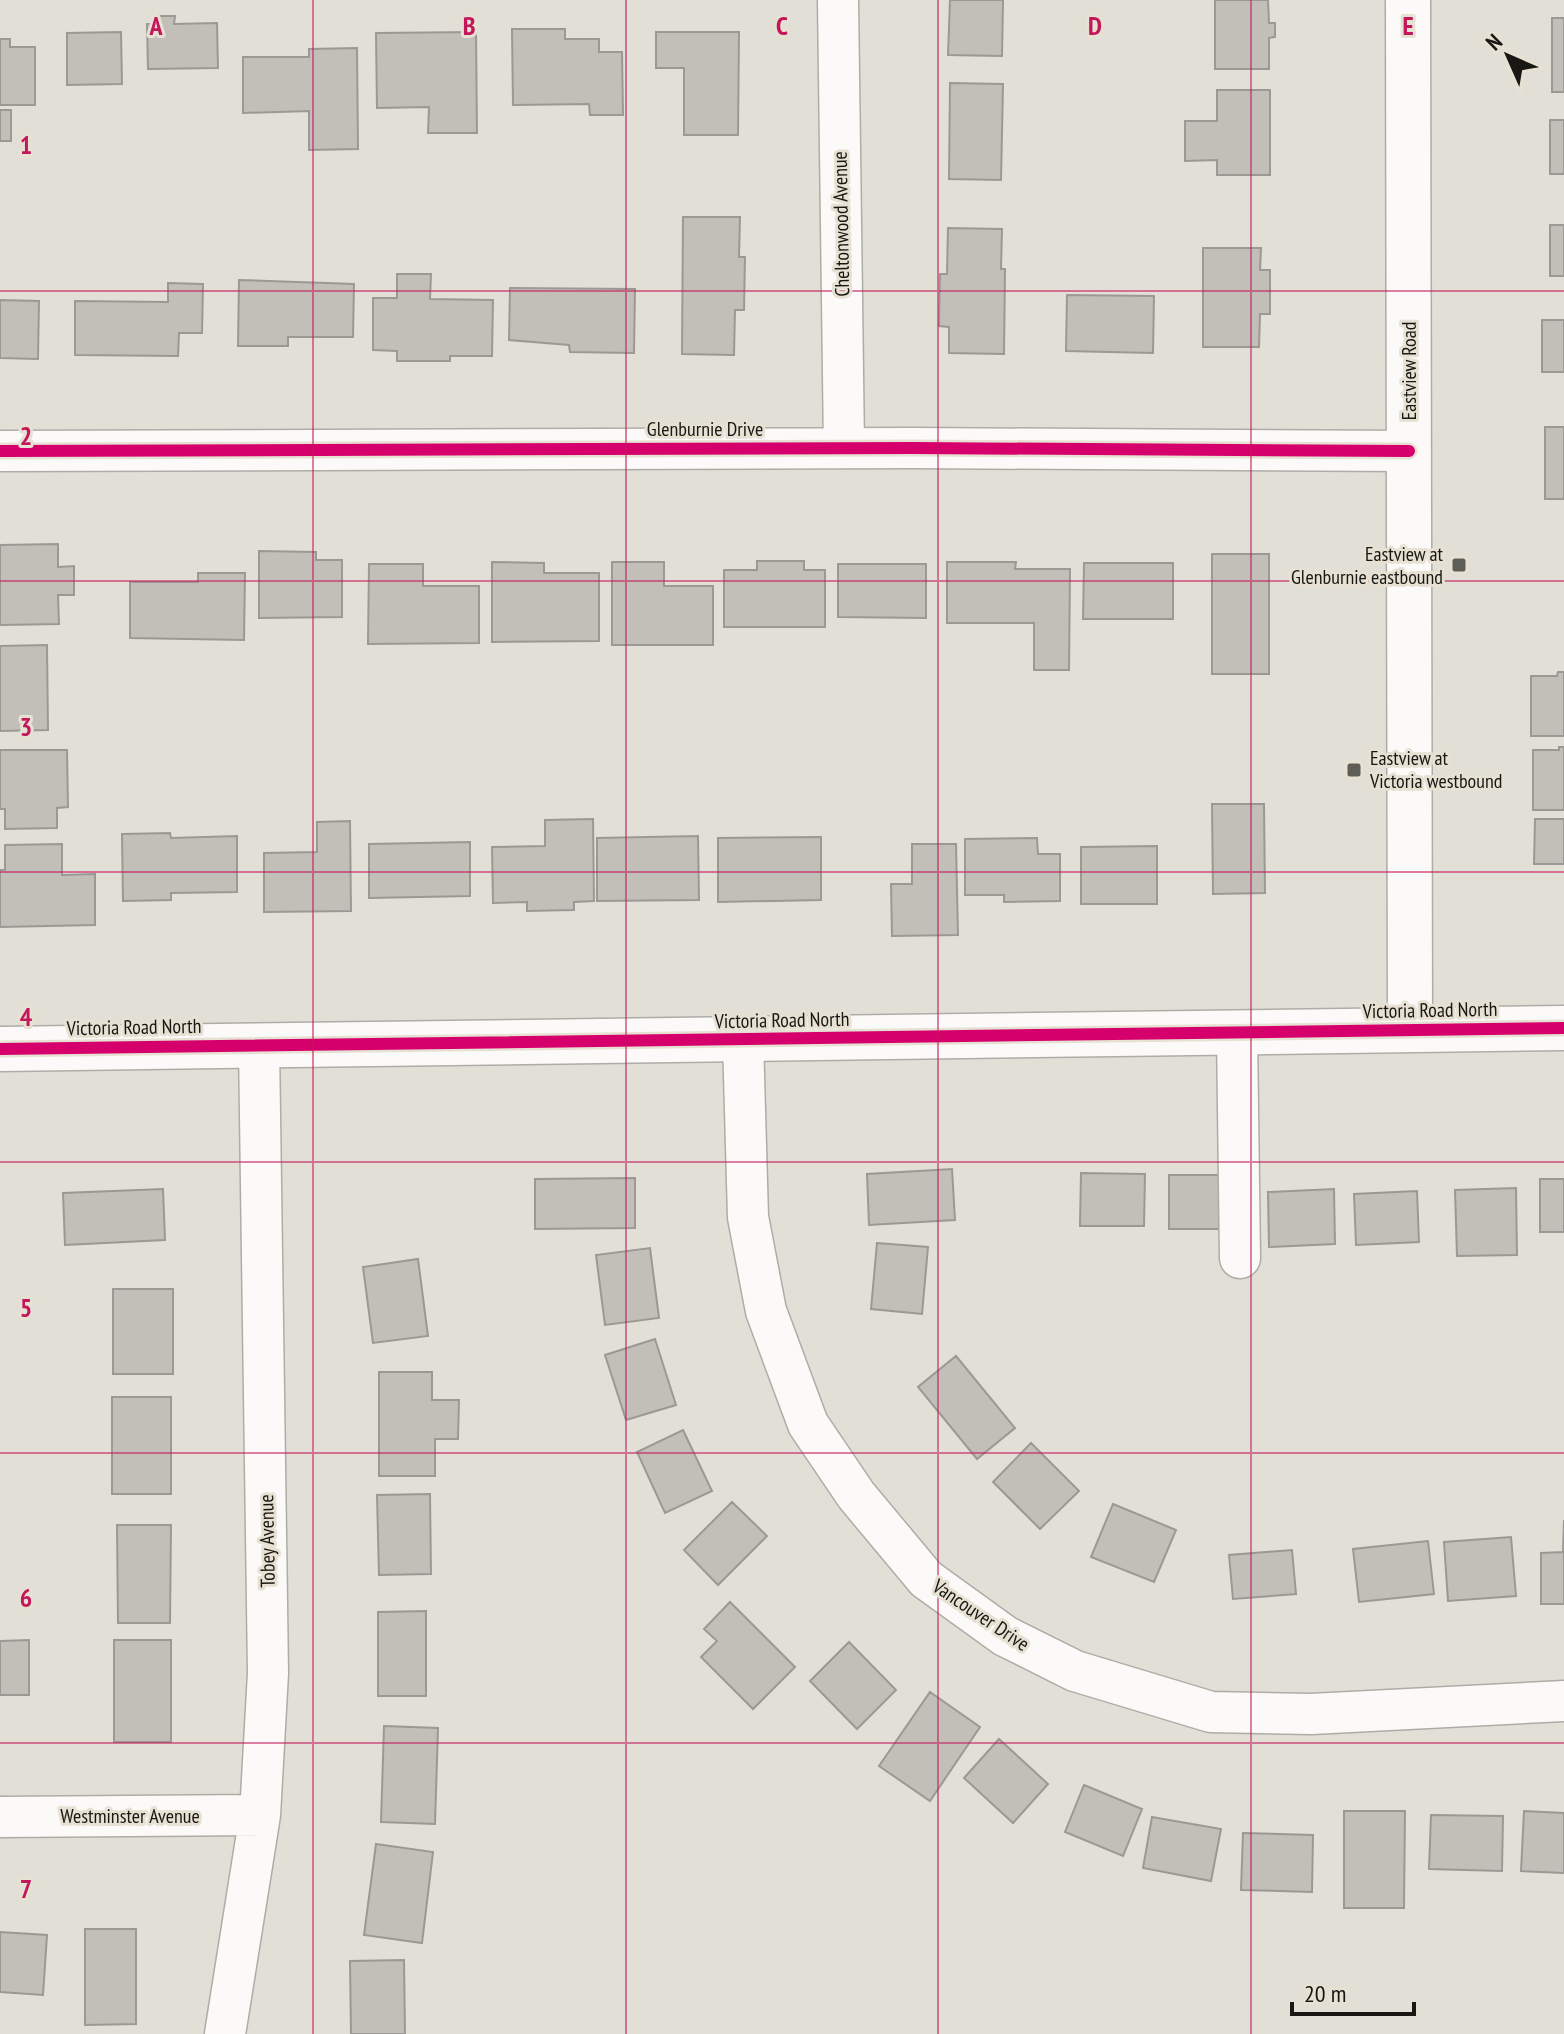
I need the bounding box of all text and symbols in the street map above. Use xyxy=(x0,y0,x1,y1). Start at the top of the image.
text: A xyxy=(148,9,163,42)
text: B xyxy=(463,9,476,42)
text: C xyxy=(776,9,788,42)
text: D xyxy=(1088,9,1102,42)
text: E xyxy=(1402,9,1414,42)
north arrow xyxy=(1468,16,1548,96)
text: N xyxy=(1480,28,1508,56)
text: 1 xyxy=(20,128,32,161)
street label: Cheltonwood Avenue xyxy=(827,151,855,297)
street label: Eastview Road xyxy=(1396,322,1422,420)
street label: Glenburnie Drive xyxy=(647,416,763,442)
text: 2 xyxy=(20,419,32,452)
place label: Eastview at Glenburnie eastbound xyxy=(1291,541,1443,590)
marker: Eastview at Glenburnie eastbound xyxy=(1450,556,1468,574)
text: 3 xyxy=(20,710,32,743)
place label: Eastview at Victoria westbound xyxy=(1369,745,1502,794)
marker: Eastview at Victoria westbound xyxy=(1345,761,1363,779)
street label: Victoria Road North xyxy=(1361,996,1498,1024)
text: 4 xyxy=(20,1000,33,1033)
street label: Victoria Road North xyxy=(713,1006,850,1034)
street label: Victoria Road North xyxy=(65,1013,202,1041)
text: 5 xyxy=(20,1291,32,1324)
street label: Tobey Avenue xyxy=(253,1494,281,1588)
street label: Vancouver Drive xyxy=(927,1573,1034,1657)
text: 6 xyxy=(20,1581,32,1614)
street label: Westminster Avenue xyxy=(60,1803,200,1829)
text: 7 xyxy=(20,1872,32,1905)
scale bar xyxy=(1292,1966,1414,2016)
text: 20 m xyxy=(1304,1978,1346,2009)

